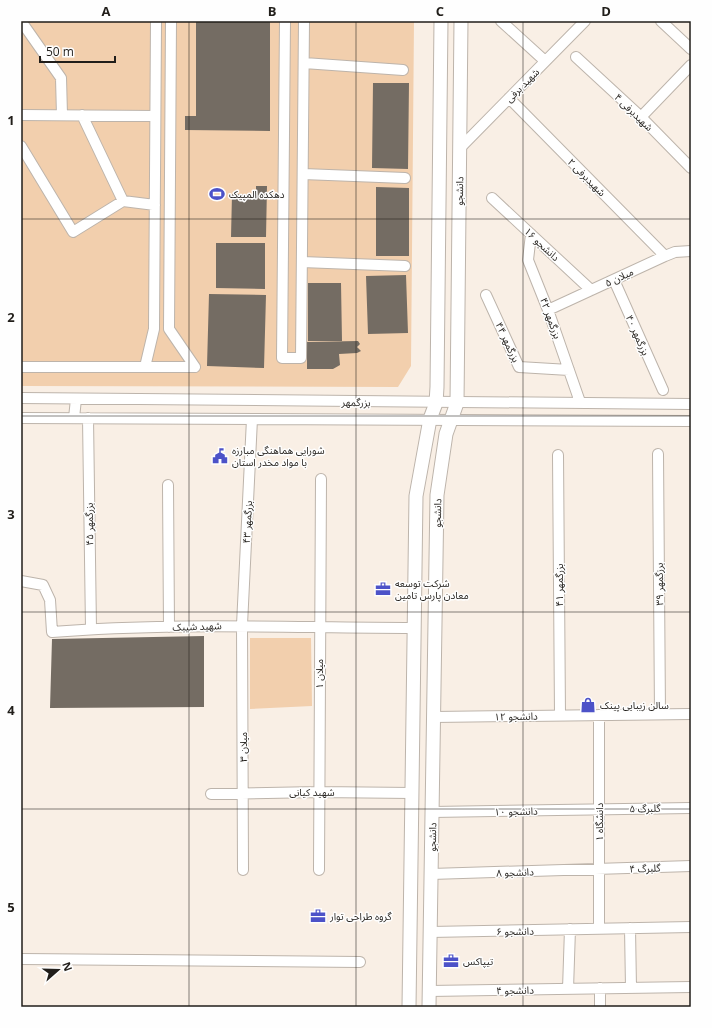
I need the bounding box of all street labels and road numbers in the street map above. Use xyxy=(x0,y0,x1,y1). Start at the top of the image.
street label: شهید برفی xyxy=(502,65,542,105)
street label: شهیدبرفی ۴ xyxy=(612,90,656,134)
street label: شهیدبرفی ۲ xyxy=(565,155,609,199)
street label: دانشجو xyxy=(452,176,466,206)
street label: دانشجو ۱۶ xyxy=(521,224,563,264)
street label: میلان ۵ xyxy=(602,264,636,290)
street label: بزرگمهر ۴۲ xyxy=(537,295,565,341)
street label: بزرگمهر ۴۰ xyxy=(623,313,653,358)
street label: بزرگمهر ۴۴ xyxy=(493,320,524,365)
street label: بزرگمهر xyxy=(340,395,371,409)
street label: دانشجو xyxy=(430,498,444,528)
street label: بزرگمهر ۴۳ xyxy=(239,500,255,544)
street label: بزرگمهر ۴۵ xyxy=(82,502,96,546)
street label: برزگمهر ۳۹ xyxy=(652,562,666,606)
street label: بزرگمهر ۴۱ xyxy=(552,563,566,606)
street label: شهید شیبک xyxy=(172,618,222,634)
street label: میلان ۱ xyxy=(312,659,326,689)
street label: دانشجو ۱۲ xyxy=(494,709,538,723)
street label: میلان ۳ xyxy=(236,732,250,762)
street label: شهید کیانی xyxy=(289,785,335,799)
street label: گلبرگ ۵ xyxy=(629,801,662,815)
street label: دانشگاه ۱ xyxy=(592,802,606,841)
street label: دانشجو ۱۰ xyxy=(494,804,538,818)
street label: دانشجو xyxy=(425,822,439,852)
street label: گلبرگ ۴ xyxy=(629,860,662,876)
street label: دانشجو ۸ xyxy=(496,864,534,880)
street label: دانشجو ۶ xyxy=(496,924,534,938)
street label: دانشجو ۴ xyxy=(496,983,534,997)

